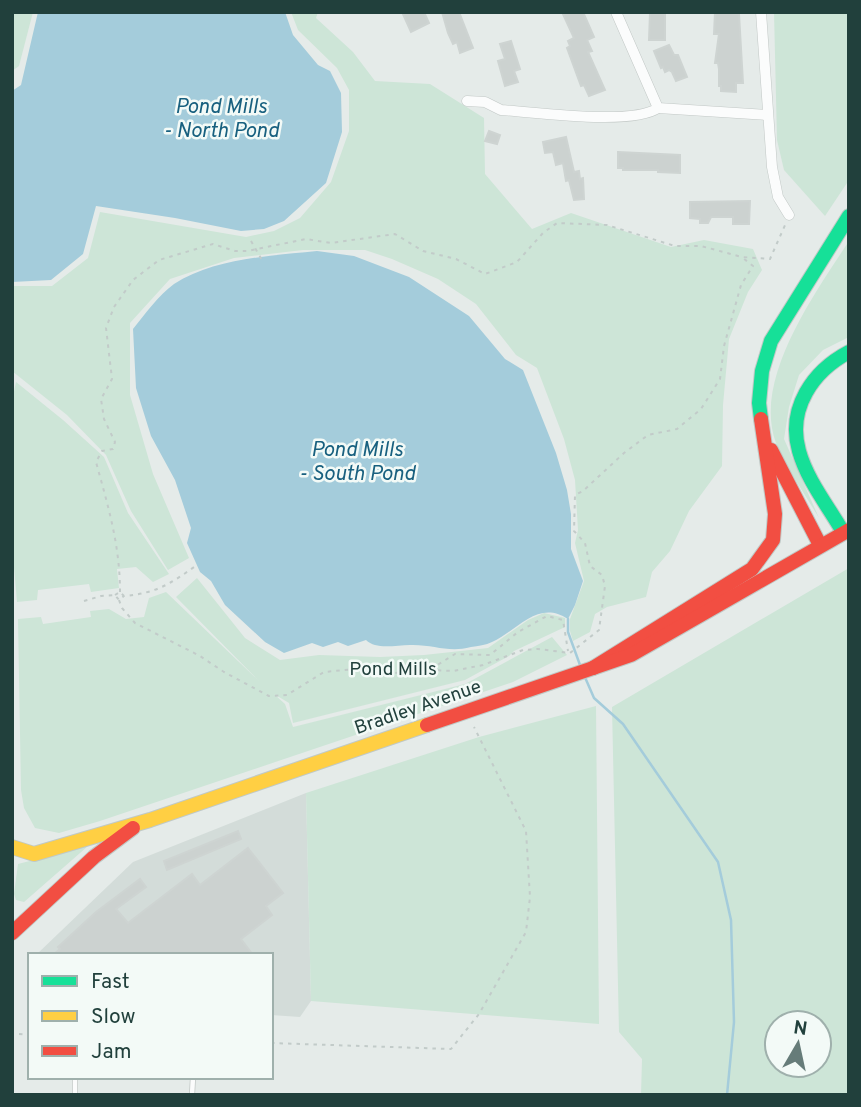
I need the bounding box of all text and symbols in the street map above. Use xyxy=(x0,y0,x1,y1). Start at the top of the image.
water label: Pond Mills - North Pond xyxy=(163,94,280,145)
water label: Pond Mills - South Pond xyxy=(299,437,417,488)
street label: Pond Mills xyxy=(349,658,437,682)
street label: Bradley Avenue xyxy=(351,675,485,741)
legend xyxy=(28,953,273,1079)
text: Fast xyxy=(91,969,130,996)
text: Slow xyxy=(91,1004,136,1031)
north arrow xyxy=(763,1009,833,1079)
text: N xyxy=(792,1016,809,1042)
text: Jam xyxy=(91,1039,132,1066)

